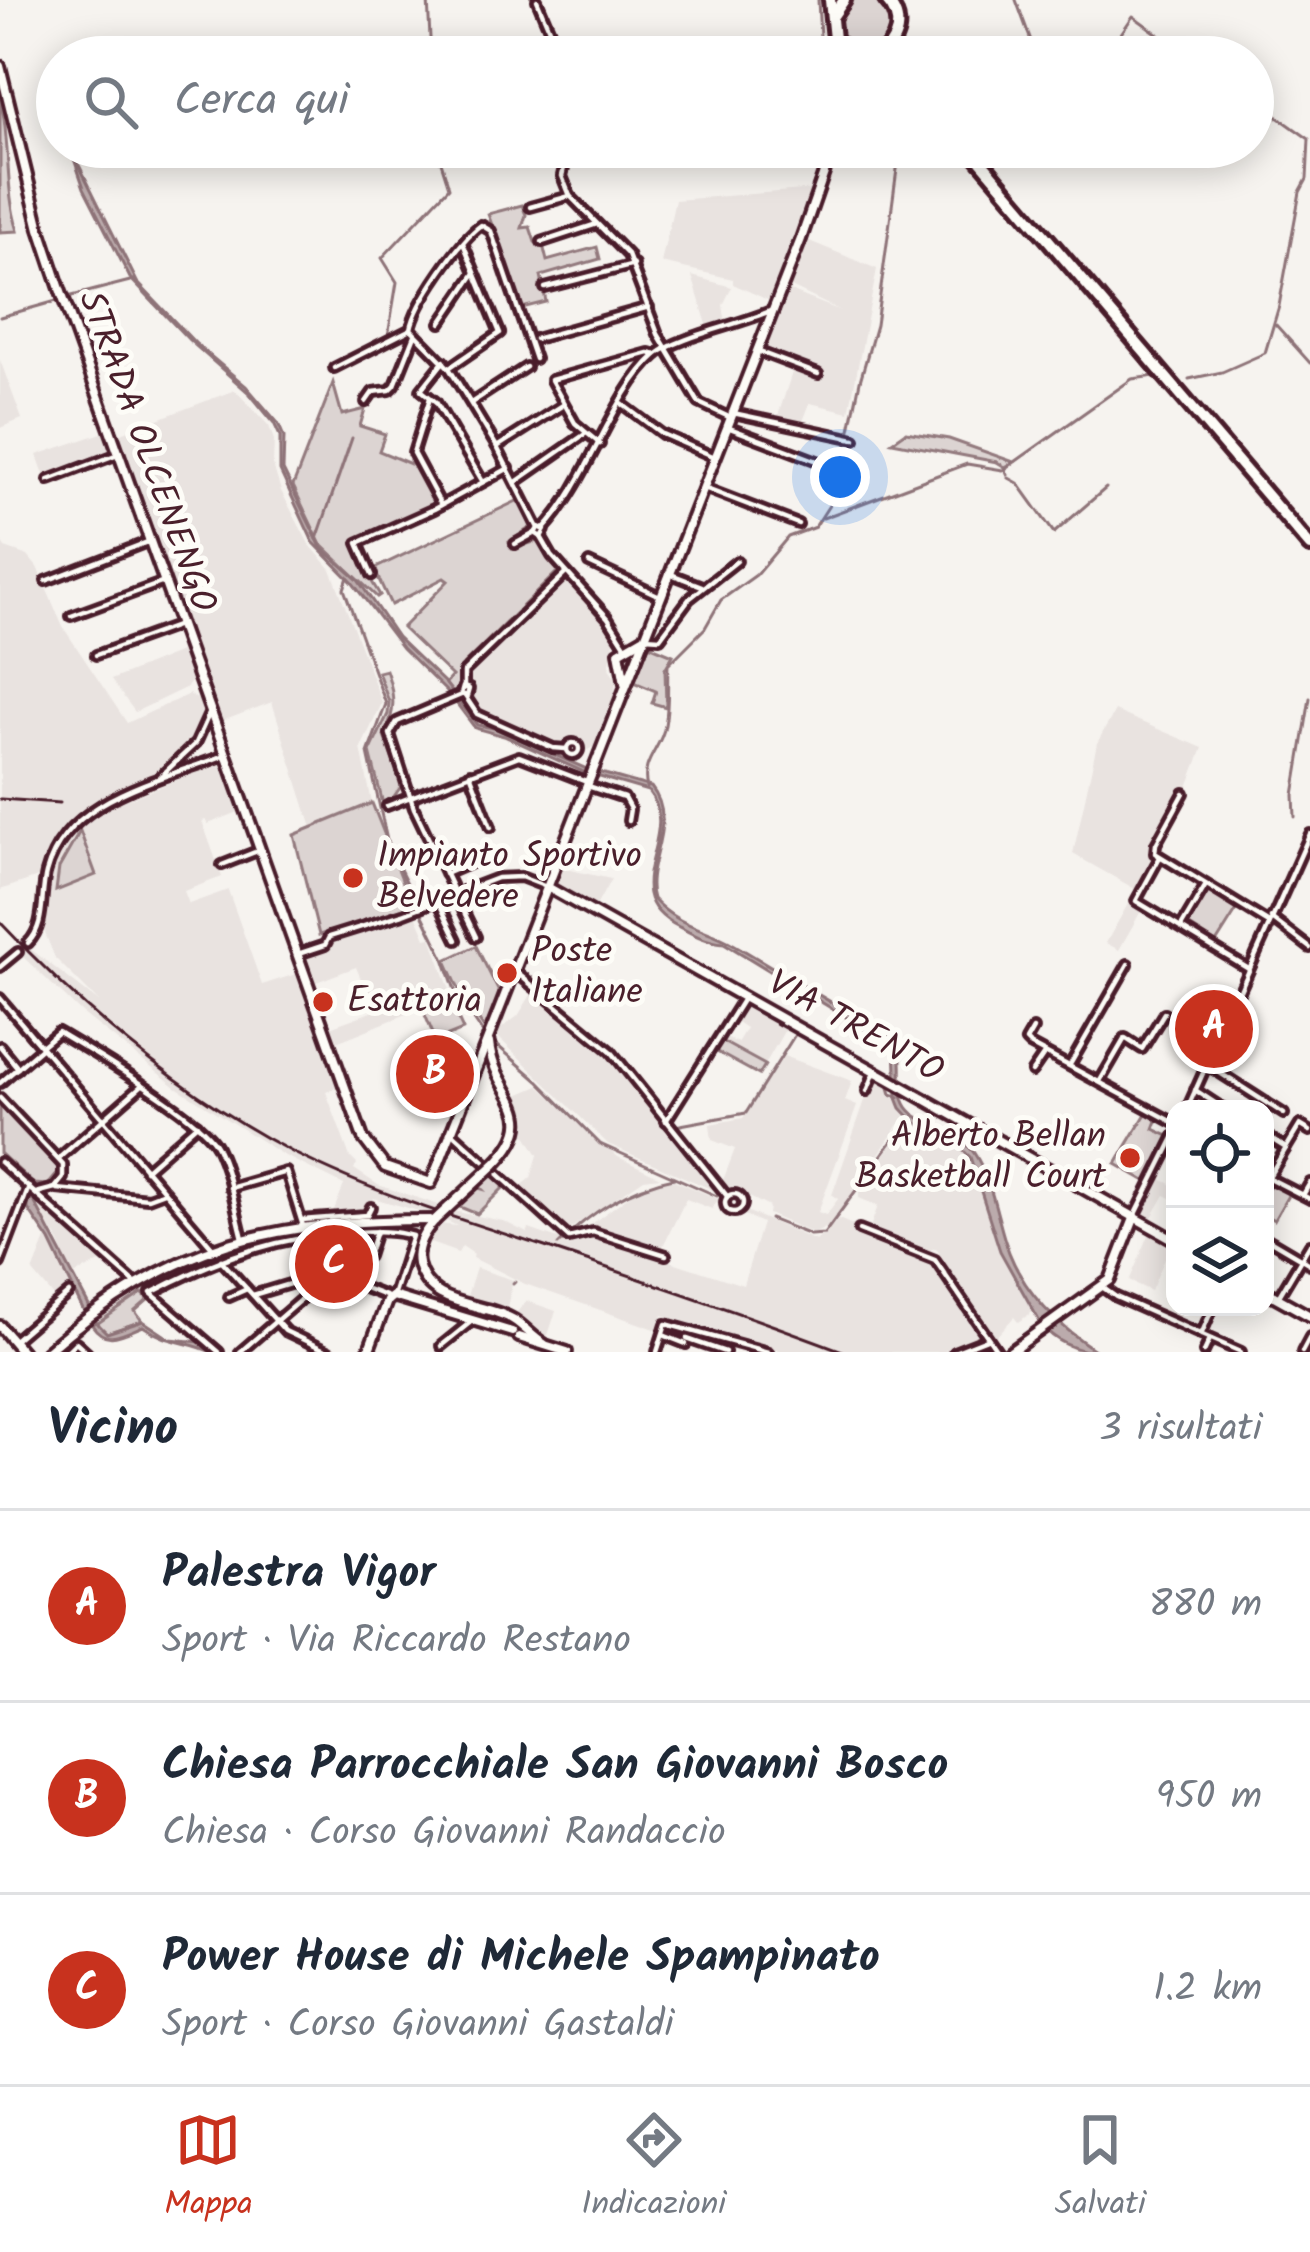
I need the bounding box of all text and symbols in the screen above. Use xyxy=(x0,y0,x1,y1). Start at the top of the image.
search box xyxy=(36,36,1274,168)
text: Cerca qui xyxy=(174,66,349,138)
icon: search xyxy=(78,69,144,135)
street label: STRADA OLCENENGO xyxy=(61,283,231,621)
your location xyxy=(810,447,870,507)
place label: Impianto Sportivo Belvedere xyxy=(377,829,642,927)
marker: Impianto Sportivo Belvedere xyxy=(340,865,366,891)
place label: Poste Italiane xyxy=(531,924,643,1022)
street label: VIA TRENTO xyxy=(756,956,954,1100)
marker: Poste Italiane xyxy=(494,960,520,986)
place label: Esattoria xyxy=(347,974,482,1031)
pin: A xyxy=(1175,984,1253,1074)
marker: Esattoria xyxy=(310,989,336,1015)
pin: B xyxy=(396,1029,474,1119)
map controls xyxy=(1166,1100,1274,1316)
button: locate xyxy=(1166,1100,1274,1208)
place label: Alberto Bellan Basketball Court xyxy=(855,1109,1107,1207)
marker: Alberto Bellan Basketball Court xyxy=(1117,1145,1143,1171)
button: layers xyxy=(1166,1208,1274,1316)
pin: C xyxy=(295,1219,373,1309)
text: Vicino xyxy=(48,1390,178,1471)
text: 3 risultati xyxy=(1099,1399,1262,1461)
text: Palestra Vigor xyxy=(162,1539,436,1611)
text: A xyxy=(75,1575,99,1637)
text: 880 m xyxy=(1149,1575,1262,1637)
text: Sport · Via Riccardo Restano xyxy=(162,1611,631,1673)
text: Chiesa Parrocchiale San Giovanni Bosco xyxy=(162,1731,948,1803)
text: B xyxy=(75,1767,99,1829)
text: 950 m xyxy=(1156,1767,1262,1829)
text: Chiesa · Corso Giovanni Randaccio xyxy=(162,1803,726,1865)
text: Power House di Michele Spampinato xyxy=(162,1923,880,1995)
text: C xyxy=(75,1959,99,2021)
text: 1.2 km xyxy=(1153,1959,1262,2021)
text: Sport · Corso Giovanni Gastaldi xyxy=(162,1995,674,2057)
tab: Mappa xyxy=(164,2107,253,2232)
tab: Indicazioni xyxy=(581,2107,726,2232)
tab: Salvati xyxy=(1055,2107,1146,2232)

